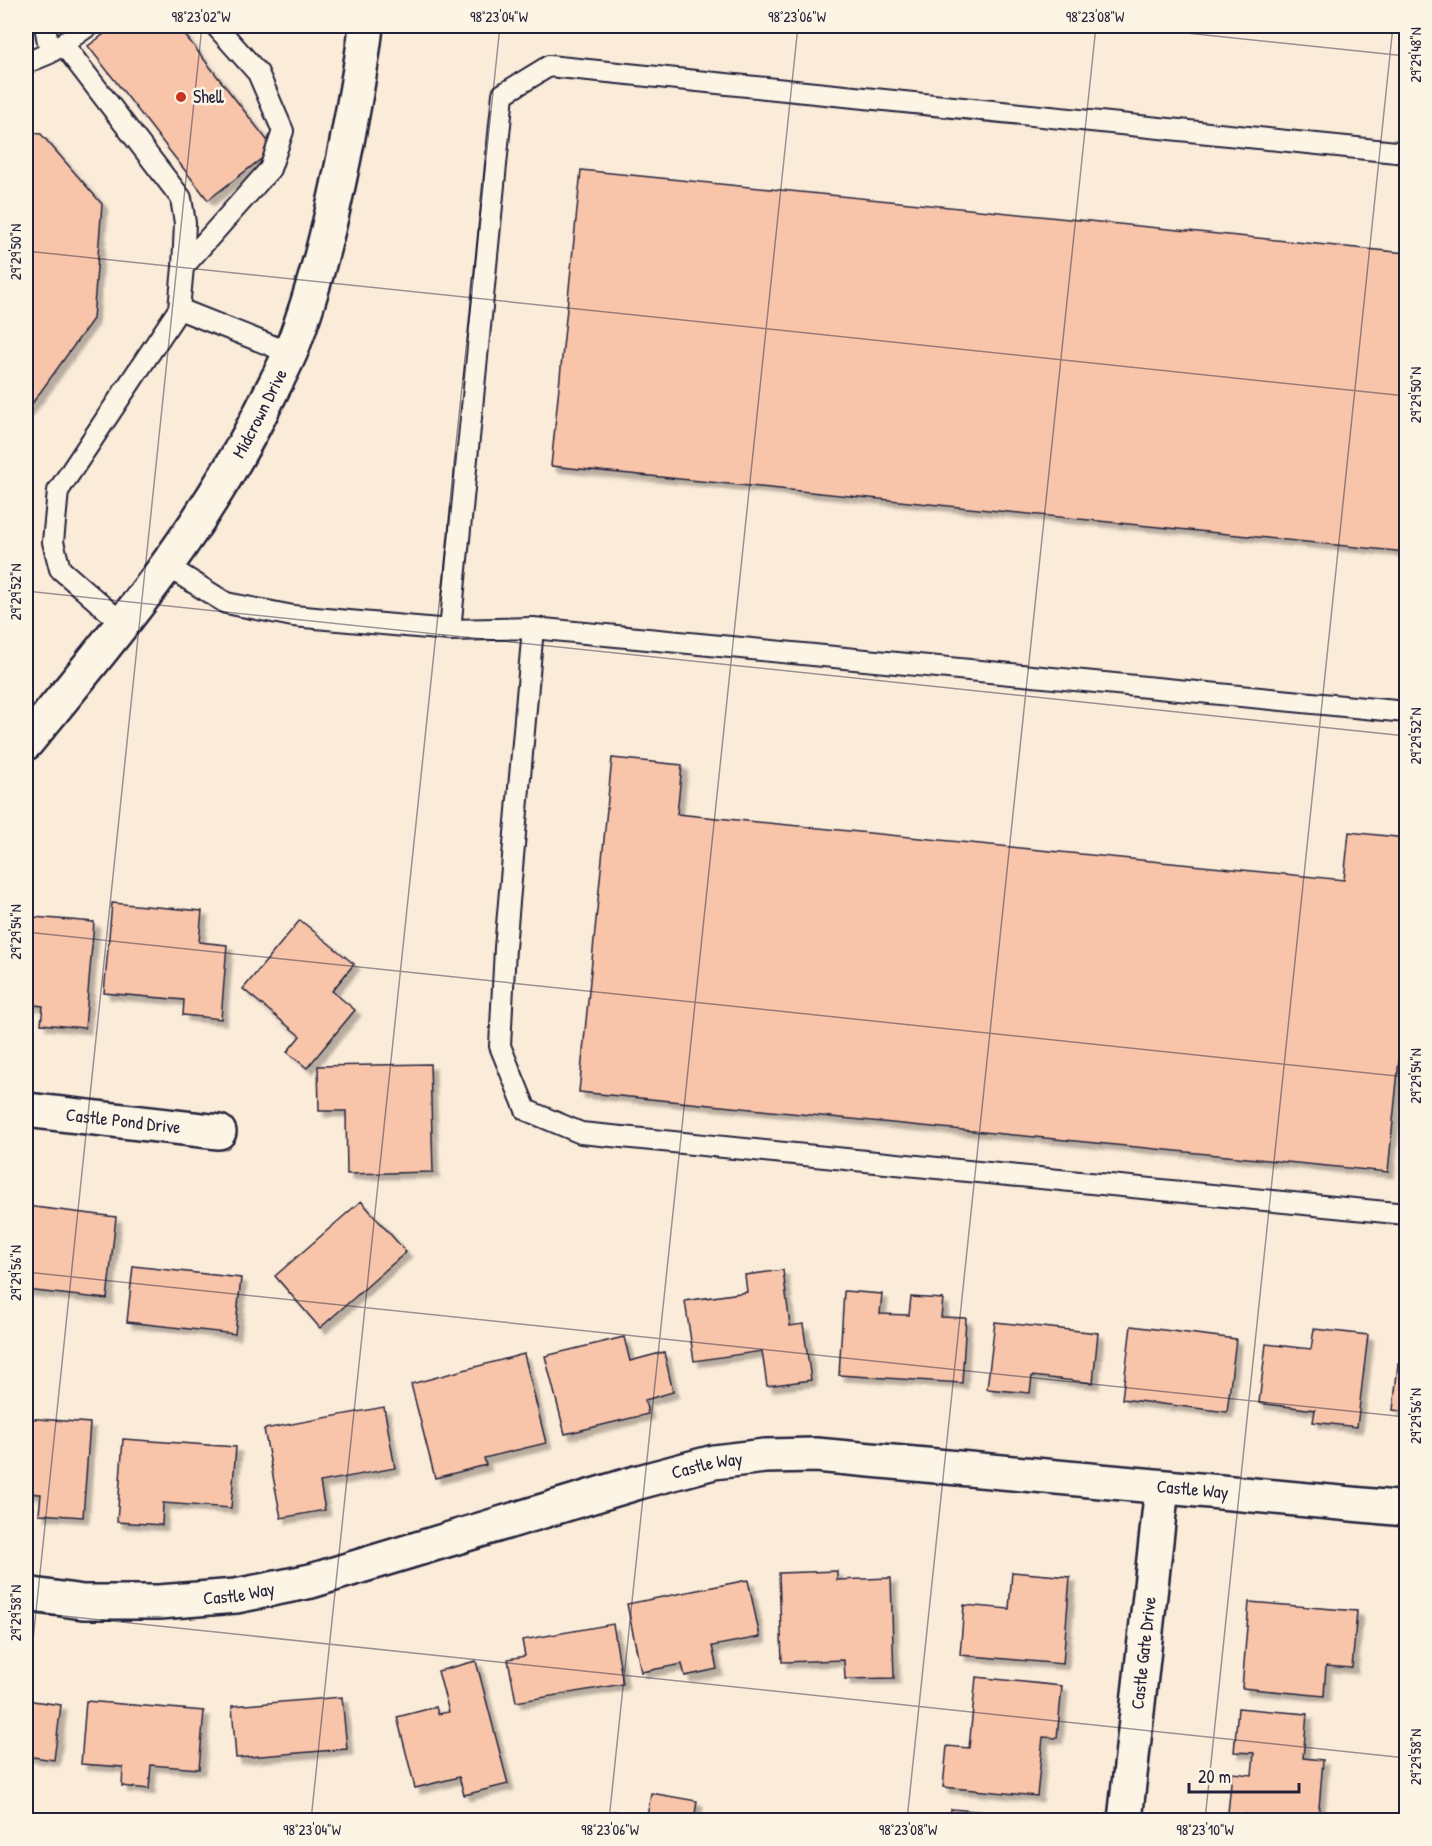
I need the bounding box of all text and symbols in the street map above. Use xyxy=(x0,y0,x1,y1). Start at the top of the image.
text: 98°23'02"W xyxy=(171,6,231,27)
text: 98°23'04"W xyxy=(470,6,529,27)
text: 98°23'06"W xyxy=(768,6,827,27)
text: 98°23'08"W xyxy=(1066,6,1125,27)
text: 29°29'48"N xyxy=(1405,27,1426,83)
place label: Shell xyxy=(193,84,224,109)
marker: Shell xyxy=(174,90,188,104)
text: 29°29'50"N xyxy=(5,224,26,280)
street label: Midcrown Drive xyxy=(226,364,293,463)
text: 29°29'50"N xyxy=(1405,367,1426,423)
text: 29°29'52"N xyxy=(5,564,26,620)
text: 29°29'52"N xyxy=(1405,708,1426,764)
text: 29°29'54"N xyxy=(5,904,26,960)
text: 29°29'54"N xyxy=(1405,1048,1426,1104)
street label: Castle Pond Drive xyxy=(65,1102,182,1140)
text: 29°29'56"N xyxy=(5,1245,26,1301)
text: 29°29'56"N xyxy=(1405,1388,1426,1444)
street label: Castle Way xyxy=(669,1446,744,1485)
street label: Castle Way xyxy=(1156,1473,1230,1505)
street label: Castle Way xyxy=(202,1575,277,1611)
text: 29°29'58"N xyxy=(5,1585,26,1641)
street label: Castle Gate Drive xyxy=(1124,1595,1162,1711)
text: 29°29'58"N xyxy=(1405,1729,1426,1785)
scale bar xyxy=(1189,1756,1298,1794)
text: 20 m xyxy=(1198,1764,1231,1789)
text: 98°23'04"W xyxy=(283,1819,342,1840)
text: 98°23'06"W xyxy=(581,1819,640,1840)
text: 98°23'08"W xyxy=(879,1819,938,1840)
text: 98°23'10"W xyxy=(1176,1819,1235,1840)

